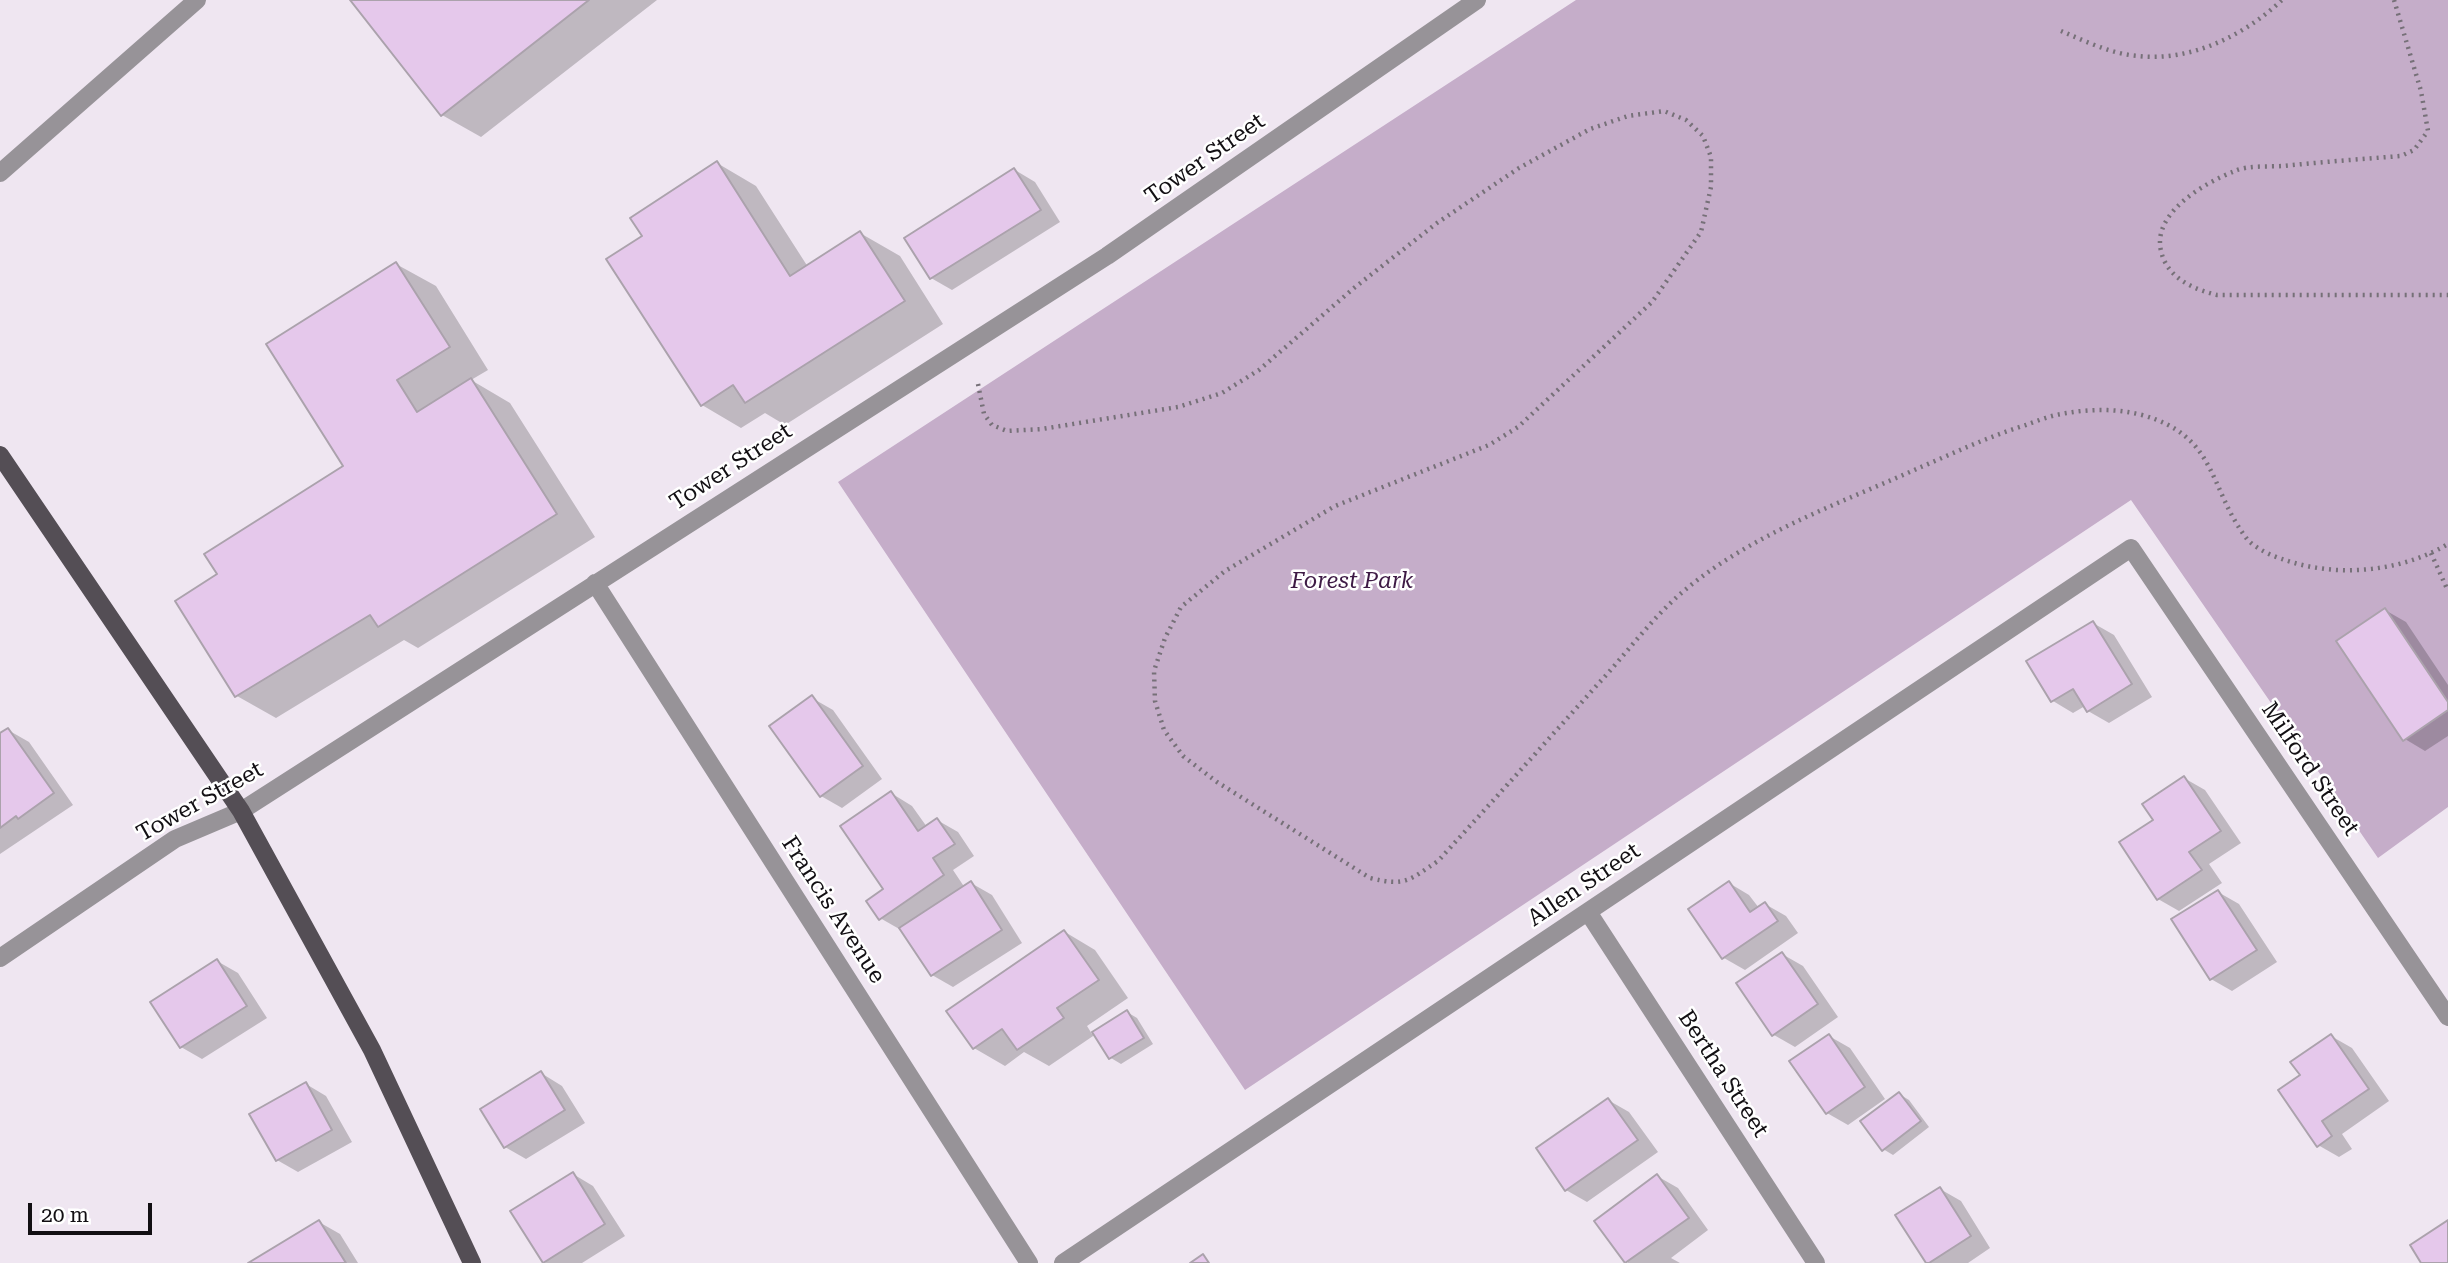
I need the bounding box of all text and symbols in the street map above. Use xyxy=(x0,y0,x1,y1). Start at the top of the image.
street label: Tower Street xyxy=(1140,108,1270,210)
street label: Tower Street xyxy=(665,417,797,517)
park label: Forest Park xyxy=(1291,567,1413,595)
street label: Milford Street xyxy=(2255,697,2365,841)
street label: Tower Street xyxy=(132,756,268,848)
street label: Francis Avenue xyxy=(775,831,891,989)
street label: Allen Street xyxy=(1522,837,1646,933)
street label: Bertha Street xyxy=(1672,1005,1774,1143)
scale bar xyxy=(32,1190,156,1234)
text: 20 m xyxy=(41,1203,89,1227)

